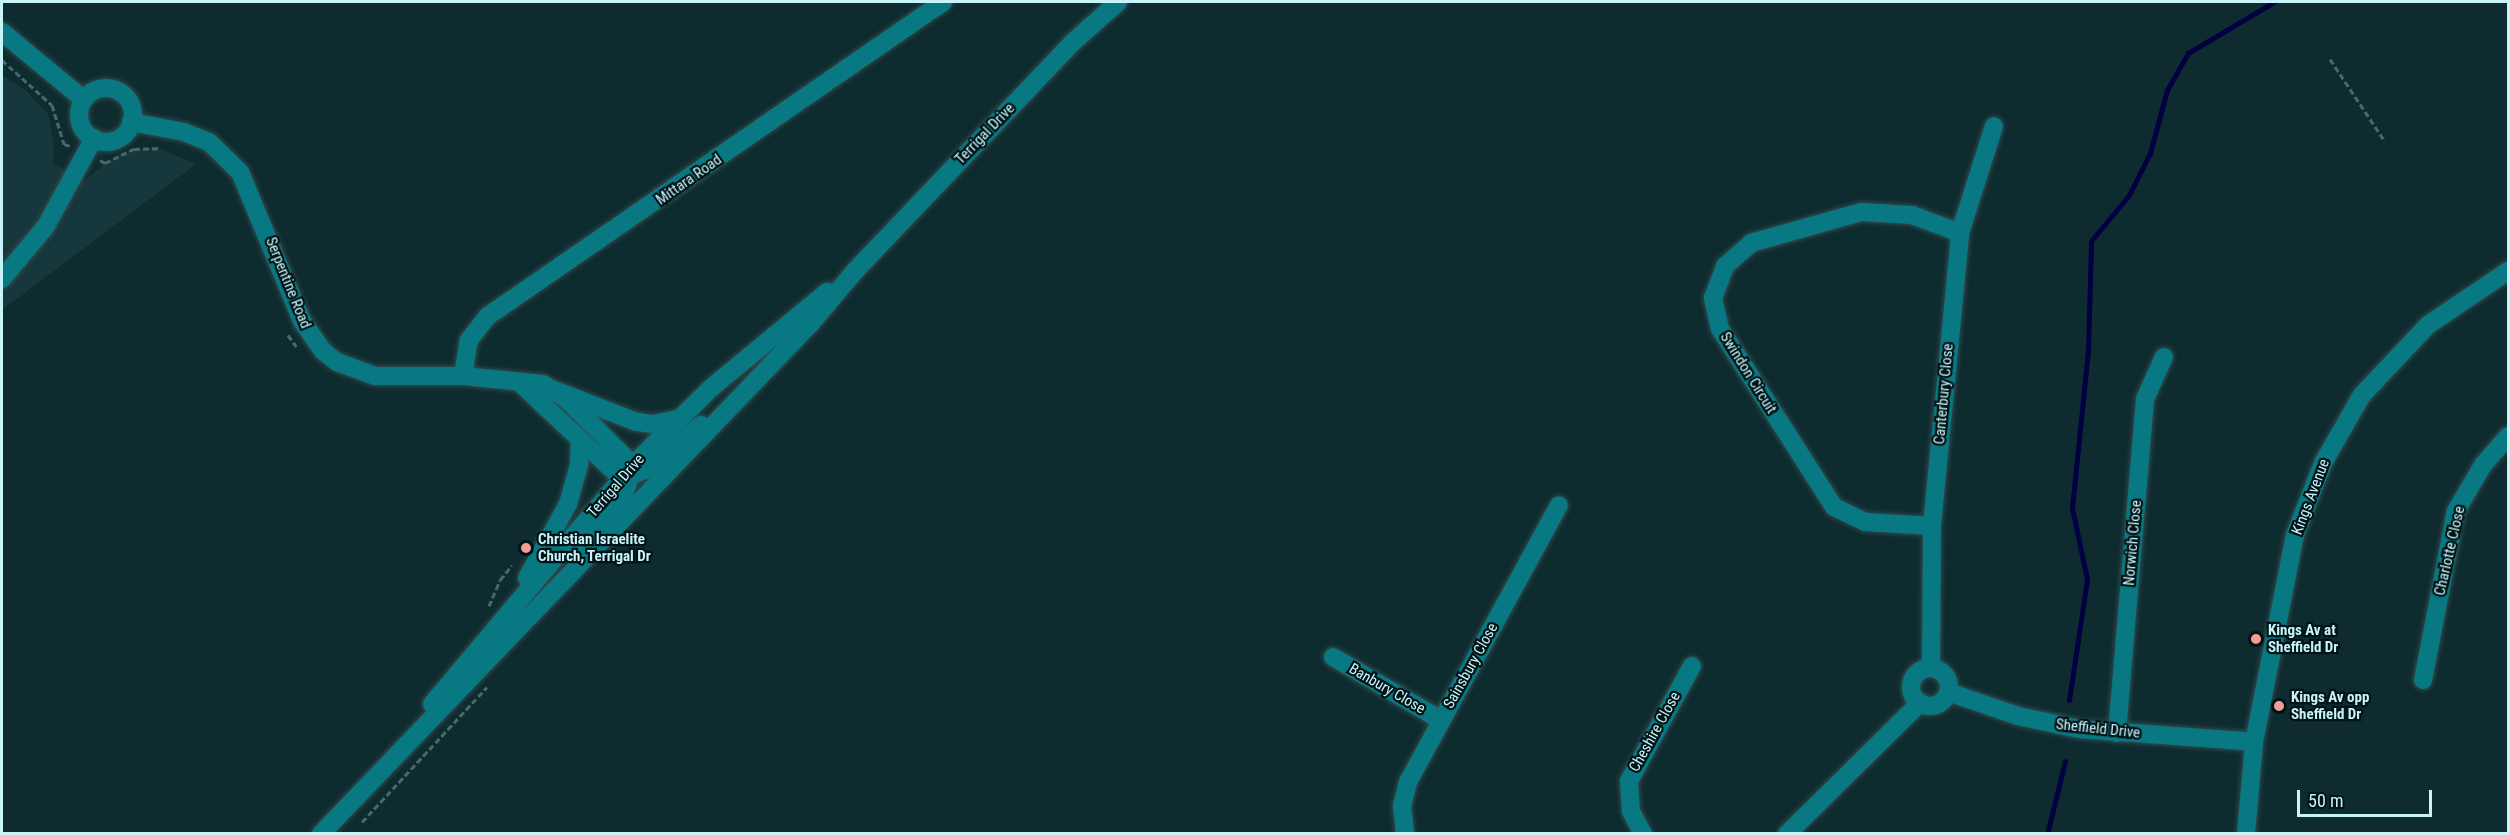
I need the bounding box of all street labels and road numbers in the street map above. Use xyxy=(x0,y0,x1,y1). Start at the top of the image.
street label: Terrigal Drive xyxy=(951,100,1019,168)
street label: Mittara Road xyxy=(653,151,725,209)
street label: Serpentine Road xyxy=(262,235,314,331)
street label: Swindon Circuit xyxy=(1716,329,1780,417)
street label: Canterbury Close xyxy=(1931,343,1957,445)
street label: Terrigal Drive xyxy=(584,451,648,521)
street label: Kings Avenue xyxy=(2288,457,2334,537)
street label: Norwich Close xyxy=(2120,500,2146,586)
street label: Charlotte Close xyxy=(2431,505,2469,597)
street label: Sainsbury Close xyxy=(1440,620,1502,712)
street label: Banbury Close xyxy=(1346,660,1428,718)
street label: Cheshire Close xyxy=(1626,689,1684,775)
street label: Sheffield Drive xyxy=(2055,716,2141,742)

